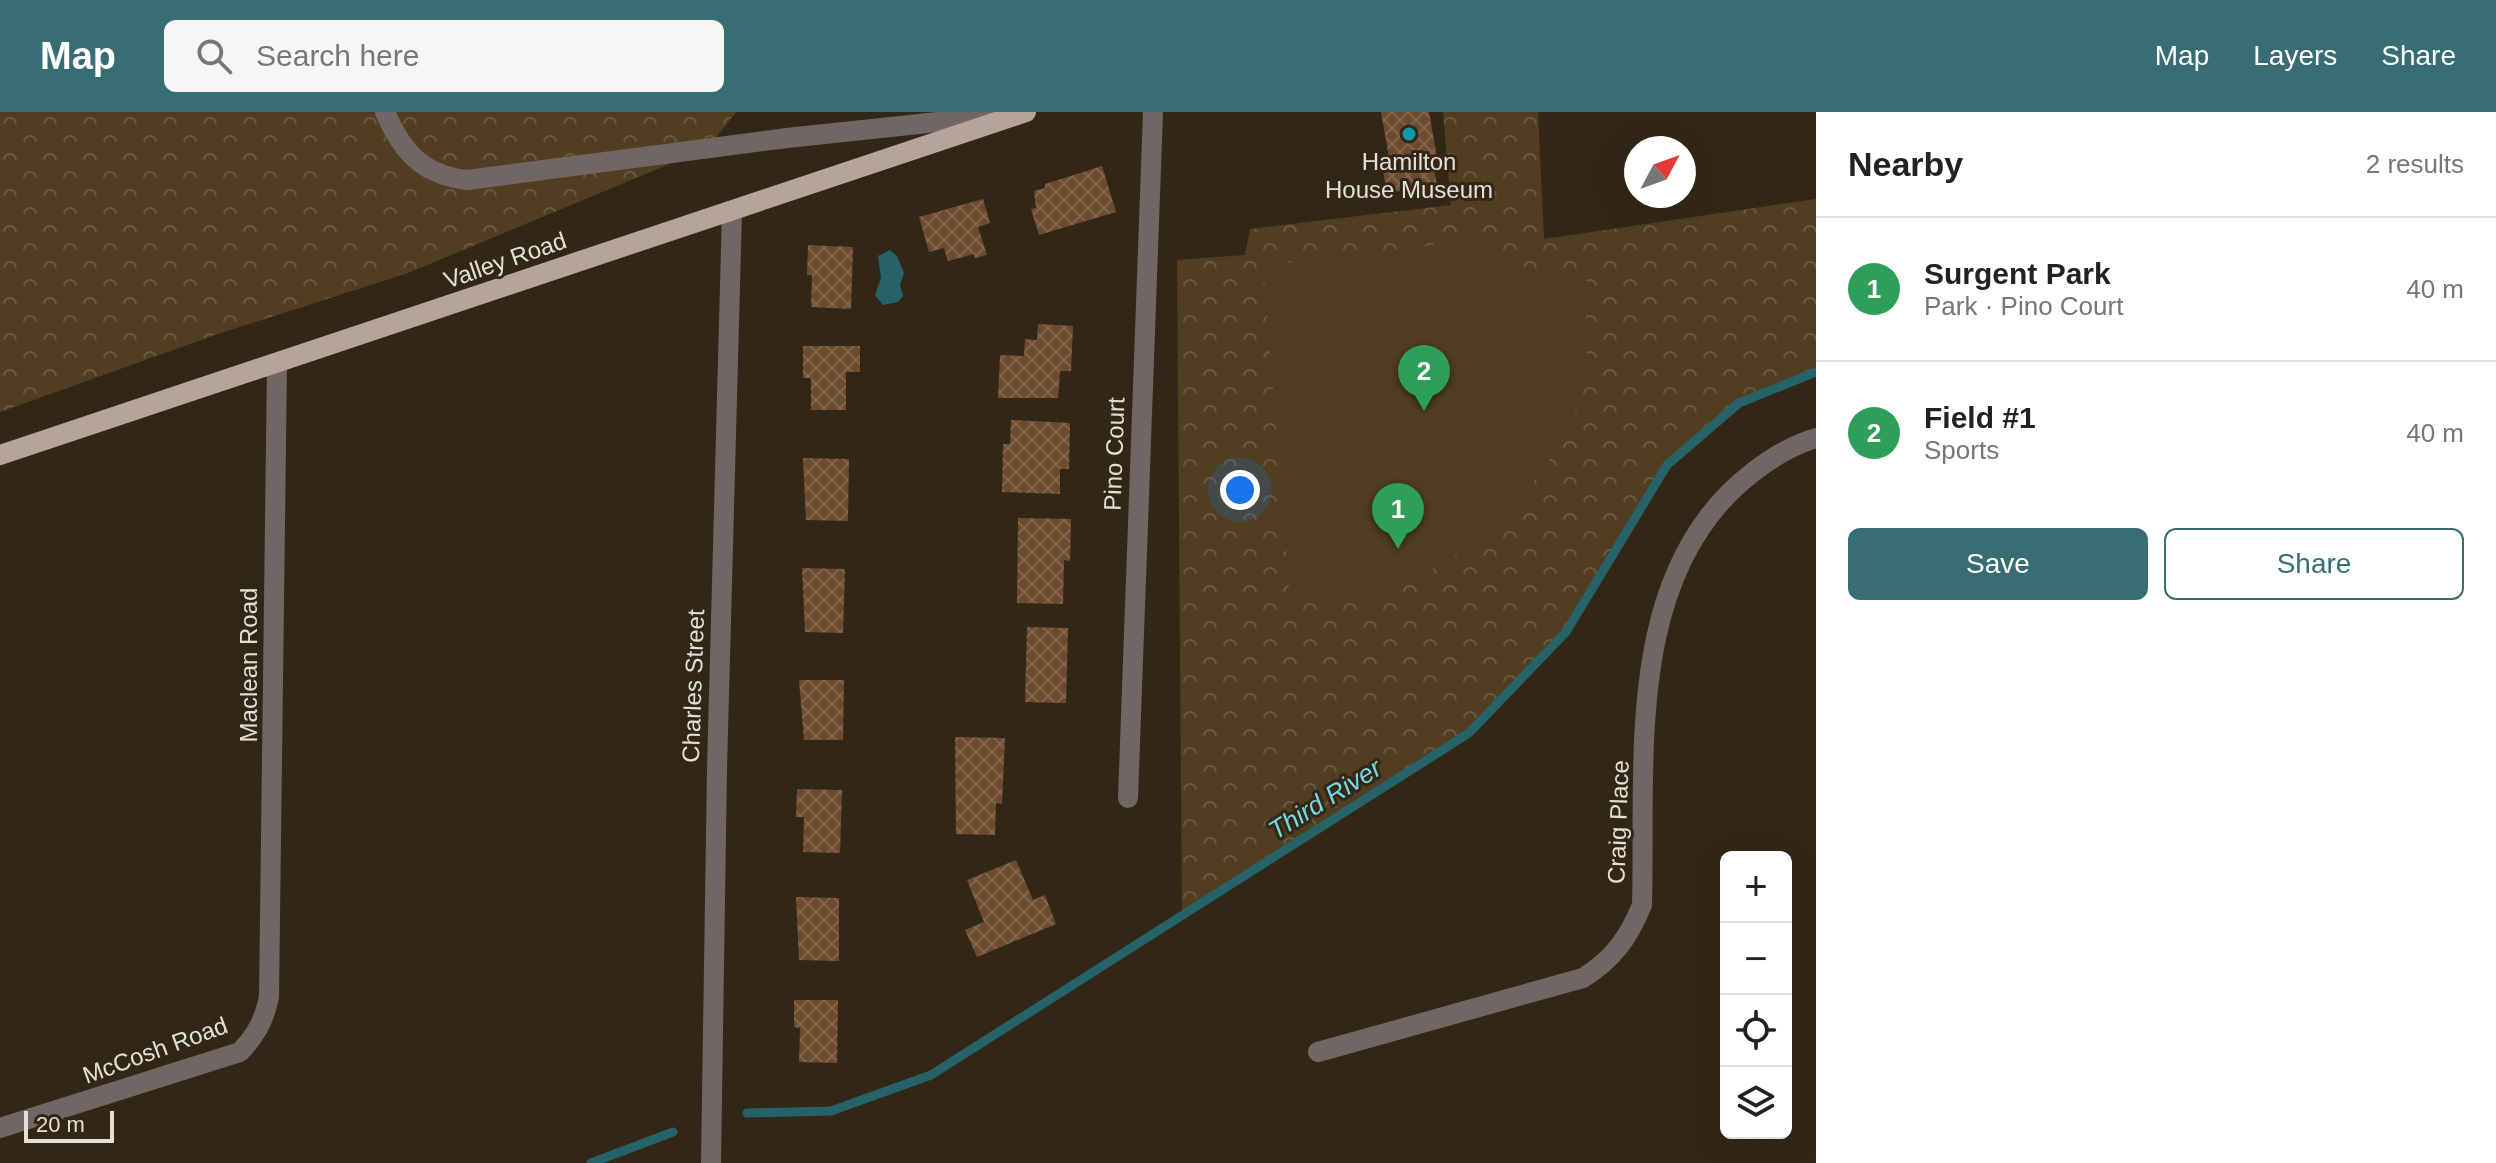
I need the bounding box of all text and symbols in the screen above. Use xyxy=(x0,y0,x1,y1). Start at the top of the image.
search box xyxy=(164,20,724,92)
icon: search xyxy=(192,34,236,78)
text: Map xyxy=(40,35,116,77)
text: Search here xyxy=(256,39,419,72)
text: Map xyxy=(2155,40,2209,71)
text: Layers xyxy=(2253,40,2337,71)
text: Share xyxy=(2381,40,2456,71)
marker: Hamilton House Museum xyxy=(1400,125,1418,143)
north arrow xyxy=(1624,136,1696,208)
text: Nearby xyxy=(1848,145,1963,183)
place label: Hamilton House Museum xyxy=(1325,148,1493,203)
text: 2 results xyxy=(2366,149,2464,179)
street label: Valley Road xyxy=(440,226,570,294)
text: Surgent Park xyxy=(1924,257,2111,290)
text: 1 xyxy=(1867,274,1881,304)
text: 40 m xyxy=(2406,274,2464,304)
text: Park · Pino Court xyxy=(1924,291,2123,321)
pin: 2 xyxy=(1398,345,1450,411)
street label: Pino Court xyxy=(1099,397,1129,511)
text: Field #1 xyxy=(1924,401,2036,434)
text: 2 xyxy=(1867,418,1881,448)
text: 40 m xyxy=(2406,418,2464,448)
text: Sports xyxy=(1924,435,1999,465)
your location xyxy=(1220,470,1260,510)
pin: 1 xyxy=(1372,483,1424,549)
button: Save xyxy=(1848,528,2148,600)
button: Share xyxy=(2164,528,2464,600)
street label: Maclean Road xyxy=(235,588,262,742)
street label: Charles Street xyxy=(677,609,709,763)
water label: Third River xyxy=(1263,752,1388,845)
street label: Craig Place xyxy=(1602,760,1634,884)
map controls xyxy=(1720,851,1792,1139)
button: + xyxy=(1720,851,1792,923)
button: − xyxy=(1720,923,1792,995)
button: locate xyxy=(1720,995,1792,1067)
street label: McCosh Road xyxy=(79,1011,231,1089)
button: layers xyxy=(1720,1067,1792,1139)
scale bar xyxy=(24,1107,114,1143)
text: 20 m xyxy=(36,1112,85,1137)

